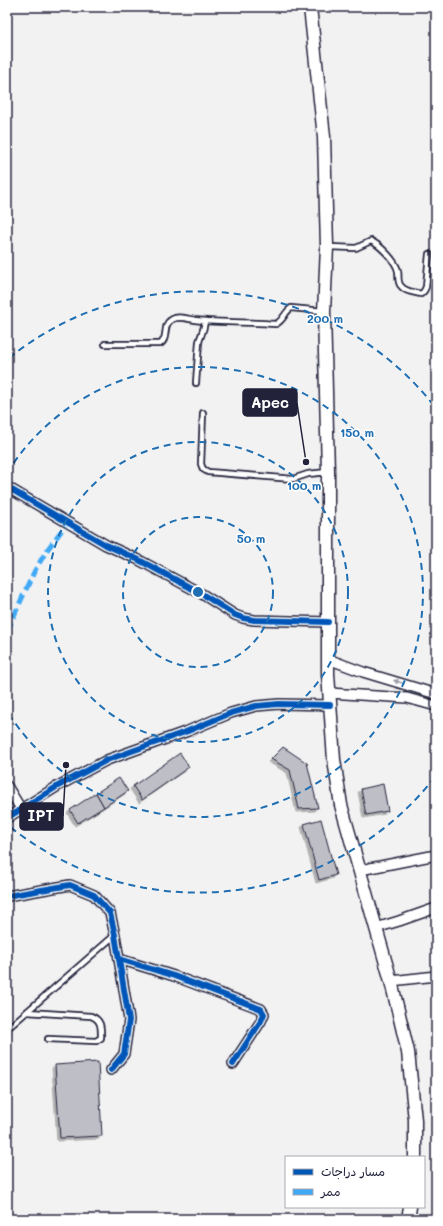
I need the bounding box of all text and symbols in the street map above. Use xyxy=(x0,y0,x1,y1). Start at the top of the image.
text: 200 m xyxy=(307,310,343,326)
callout: Apec xyxy=(243,389,297,416)
text: Apec xyxy=(251,392,289,412)
text: 150 m xyxy=(340,424,374,440)
text: 100 m xyxy=(287,477,321,493)
text: 50 m xyxy=(237,530,265,546)
centre of rings xyxy=(191,585,205,599)
one-way arrow xyxy=(392,679,404,685)
callout: IPT xyxy=(20,803,63,830)
text: IPT xyxy=(28,805,55,825)
legend xyxy=(285,1156,425,1208)
text: مسار دراجات xyxy=(321,1163,385,1180)
text: ممر xyxy=(320,1183,340,1199)

